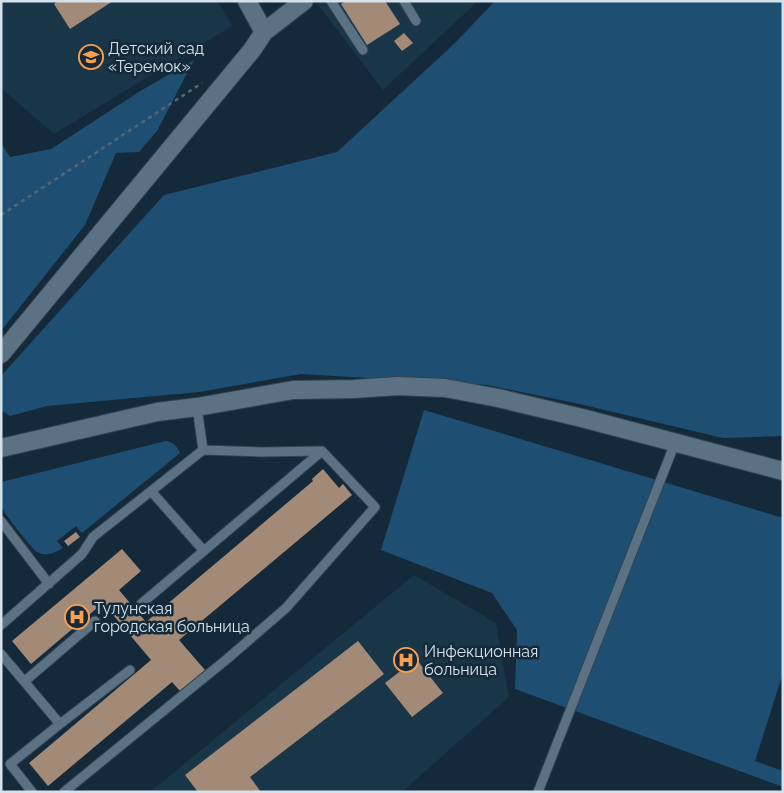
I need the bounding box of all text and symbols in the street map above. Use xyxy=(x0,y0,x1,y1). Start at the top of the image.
place label: Детский сад «Теремок» xyxy=(108,39,204,76)
school or university icon: Детский сад «Теремок» xyxy=(78,44,104,70)
place label: Тулунская городская больница xyxy=(94,599,250,636)
hospital icon: Тулунская городская больница xyxy=(64,604,90,630)
place label: Инфекционная больница xyxy=(424,642,538,679)
hospital icon: Инфекционная больница xyxy=(393,647,419,673)

